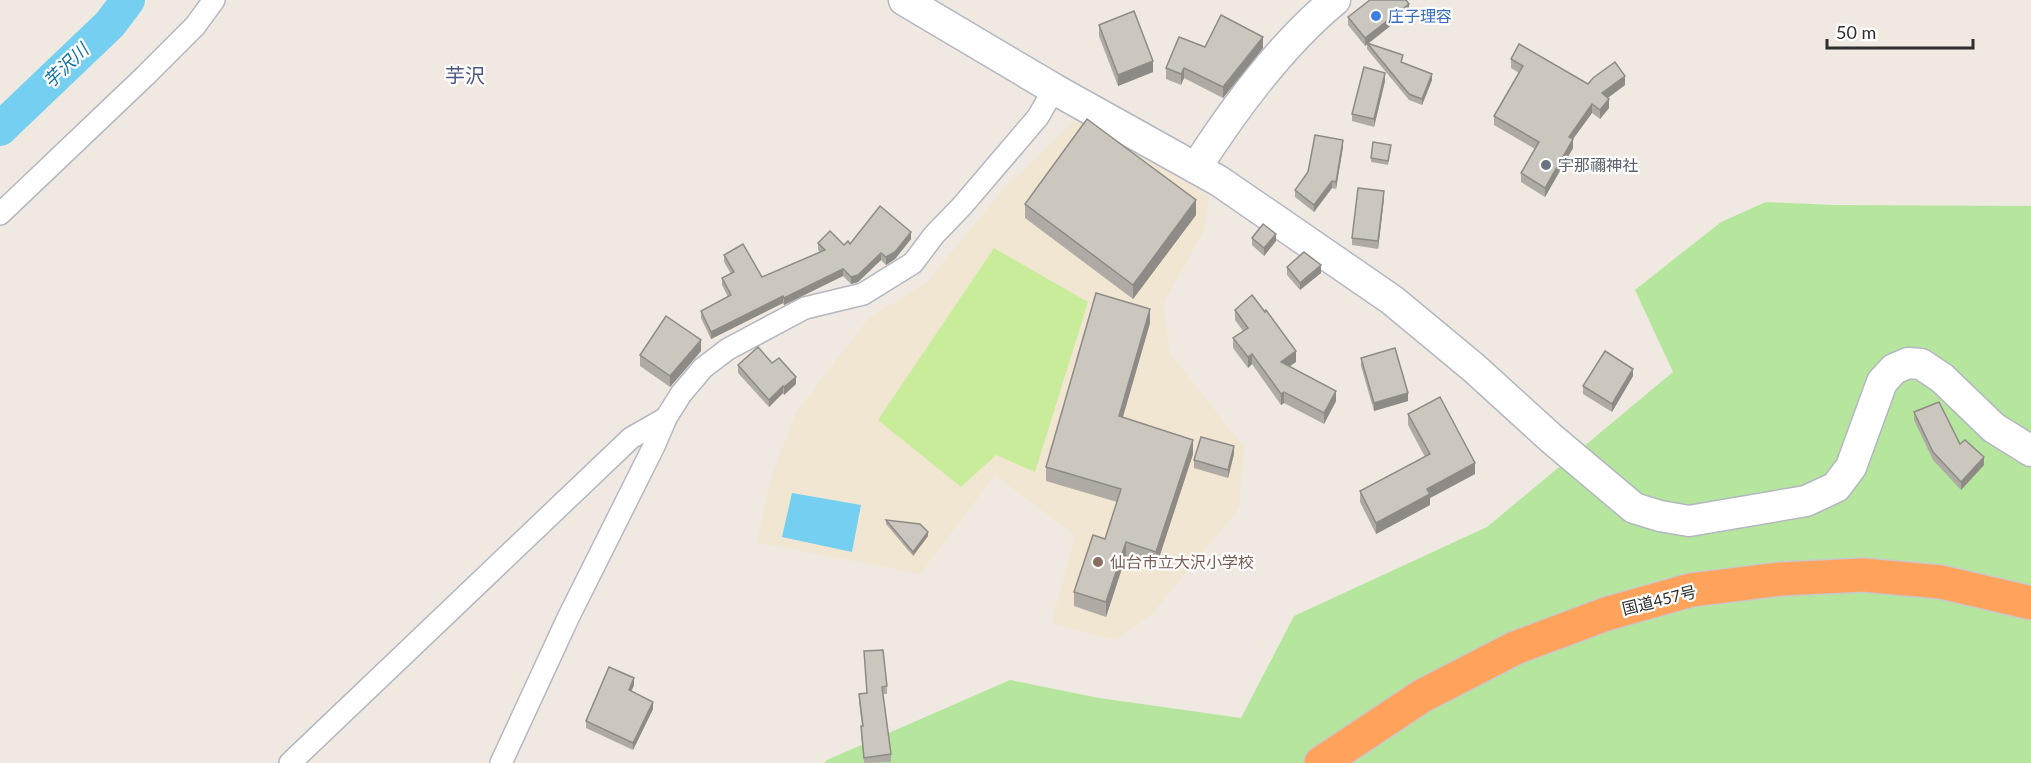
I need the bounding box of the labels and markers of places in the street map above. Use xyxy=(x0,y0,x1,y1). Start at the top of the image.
place label: 庄子理容 xyxy=(1388,6,1452,25)
marker: 庄子理容 xyxy=(1369,9,1383,23)
place label: 宇那禰神社 xyxy=(1558,155,1638,174)
marker: 宇那禰神社 xyxy=(1539,158,1553,172)
place label: 仙台市立大沢小学校 xyxy=(1110,552,1254,571)
marker: 仙台市立大沢小学校 xyxy=(1091,555,1105,569)

